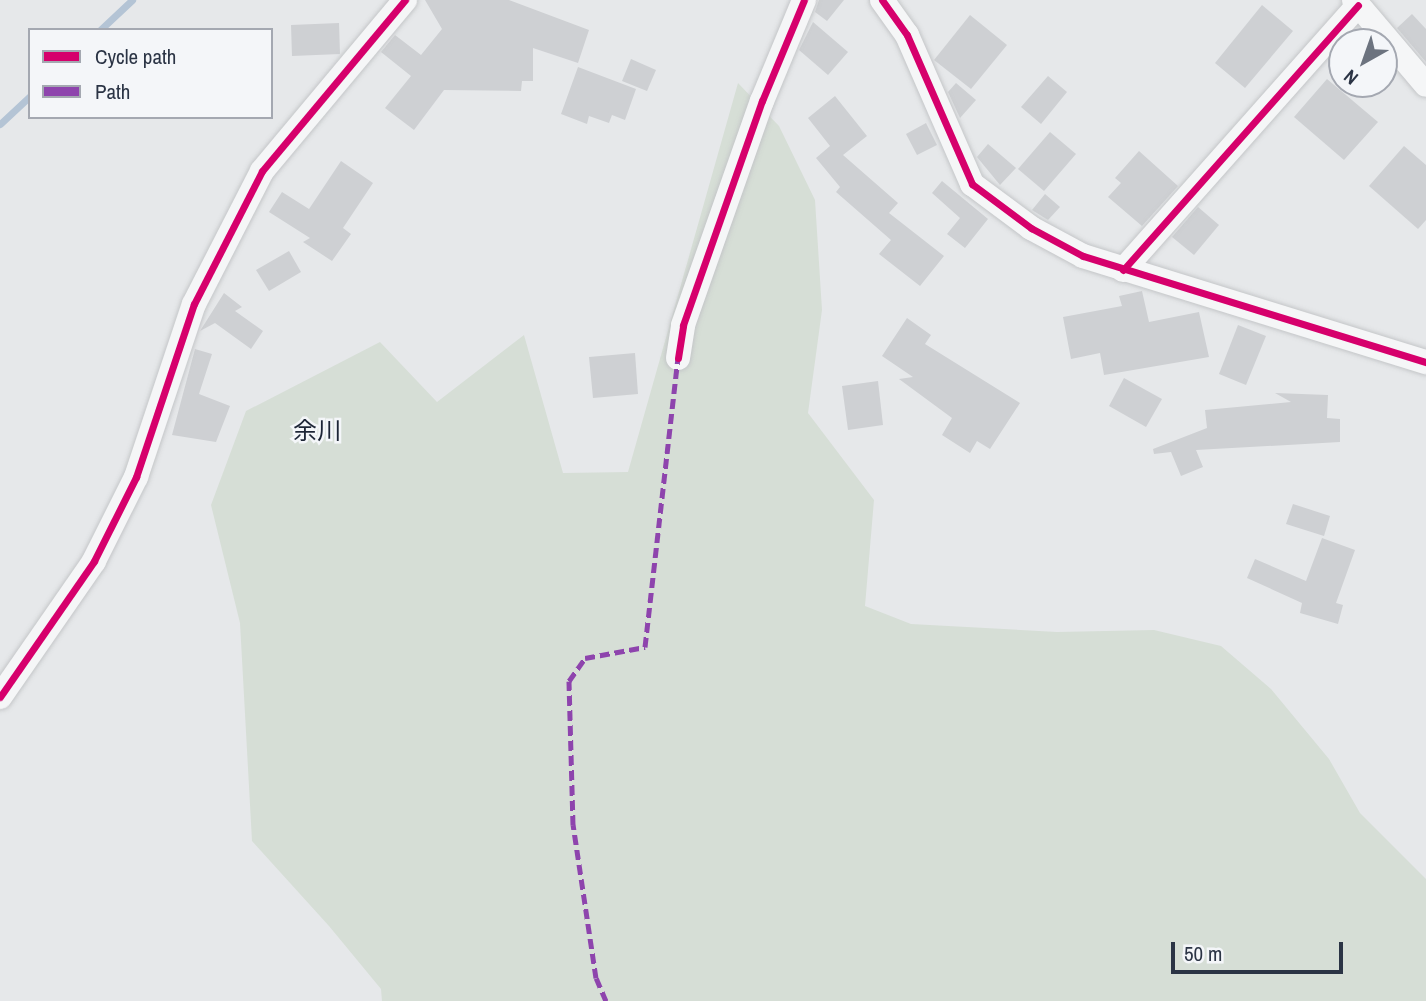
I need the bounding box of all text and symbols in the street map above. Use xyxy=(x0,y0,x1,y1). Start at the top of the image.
legend xyxy=(28,28,273,119)
north arrow xyxy=(1328,28,1398,98)
text: Cycle path xyxy=(95,42,176,71)
text: N xyxy=(1338,64,1363,91)
text: Path xyxy=(95,77,130,106)
district label: 余川 xyxy=(293,417,341,445)
scale bar xyxy=(1174,928,1346,972)
text: 50 m xyxy=(1184,939,1222,968)

